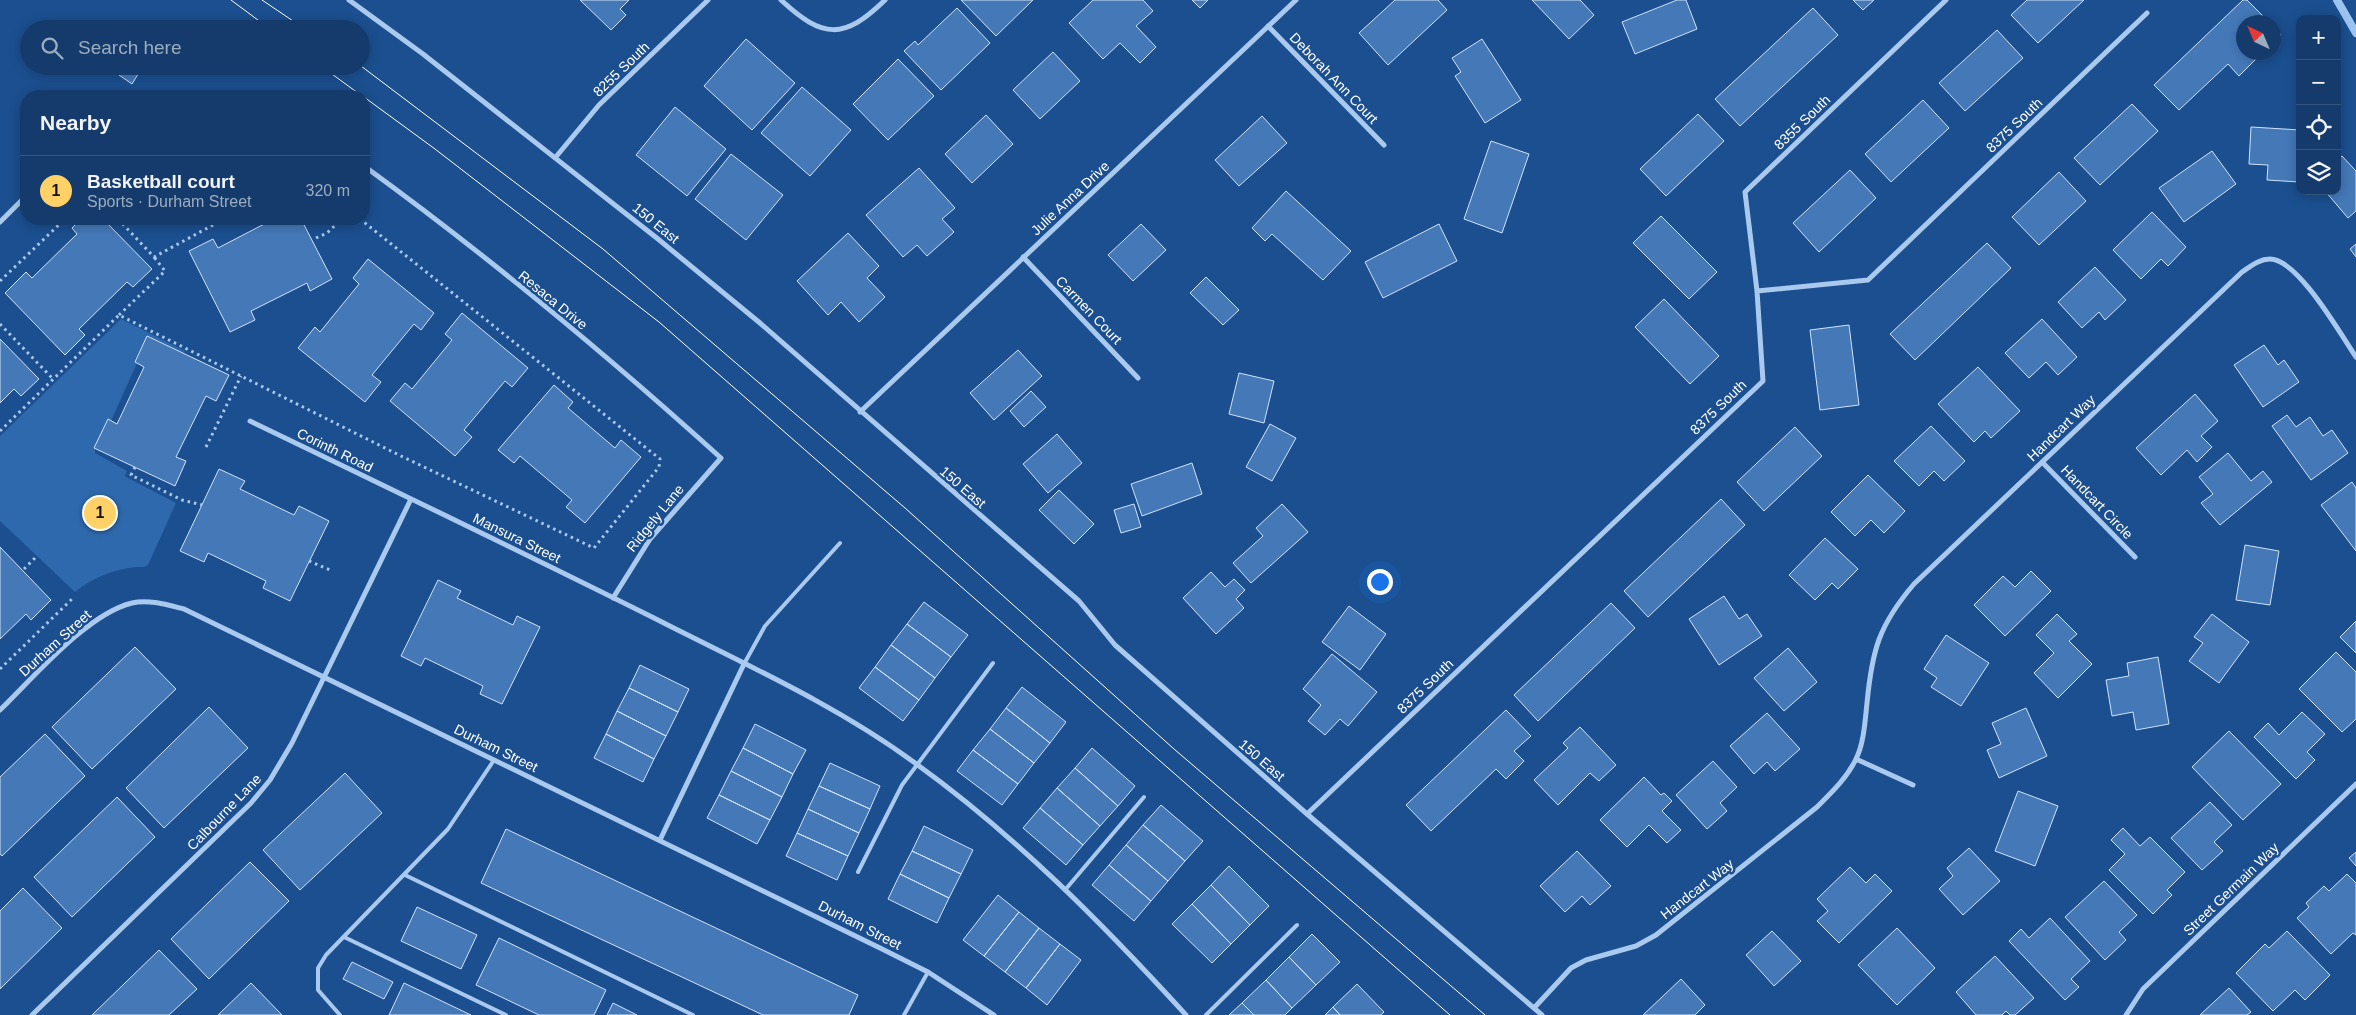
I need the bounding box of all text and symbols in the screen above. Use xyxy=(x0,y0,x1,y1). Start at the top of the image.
north arrow xyxy=(2236,15,2281,60)
map controls xyxy=(2296,15,2341,195)
button: + xyxy=(2296,15,2341,60)
search box xyxy=(20,20,370,75)
street label: Deborah Ann Court xyxy=(1287,29,1381,127)
icon: search xyxy=(38,34,66,62)
text: Search here xyxy=(78,37,182,58)
street label: 8255 South xyxy=(590,38,652,100)
button: − xyxy=(2296,60,2341,105)
street label: 8355 South xyxy=(1771,91,1833,153)
street label: 8375 South xyxy=(1983,94,2045,156)
button: locate xyxy=(2296,105,2341,150)
text: Nearby xyxy=(40,111,111,134)
button: layers xyxy=(2296,150,2341,195)
street label: Julie Anna Drive xyxy=(1028,158,1113,238)
text: Basketball court xyxy=(87,171,235,192)
text: 1 xyxy=(52,182,60,199)
text: 320 m xyxy=(306,182,350,199)
text: Sports · Durham Street xyxy=(87,193,252,210)
street label: 150 East xyxy=(629,199,683,247)
street label: Resaca Drive xyxy=(515,267,591,333)
street label: Carmen Court xyxy=(1053,273,1125,347)
street label: 8375 South xyxy=(1687,376,1749,438)
street label: Handcart Way xyxy=(2024,392,2098,464)
street label: Corinth Road xyxy=(294,425,376,475)
street label: Handcart Circle xyxy=(2058,462,2136,542)
street label: 150 East xyxy=(937,463,989,511)
street label: Ridgely Lane xyxy=(623,481,687,555)
pin: 1 xyxy=(84,494,116,532)
street label: Mansura Street xyxy=(470,510,564,566)
your location xyxy=(1367,569,1393,595)
street label: Durham Street xyxy=(16,607,94,679)
street label: 8375 South xyxy=(1394,655,1456,717)
street label: Durham Street xyxy=(452,721,541,775)
street label: 150 East xyxy=(1236,736,1288,784)
street label: Calbourne Lane xyxy=(184,770,265,853)
street label: Street Germain Way xyxy=(2180,839,2282,939)
street label: Handcart Way xyxy=(1657,856,1737,922)
street label: Durham Street xyxy=(816,897,904,953)

